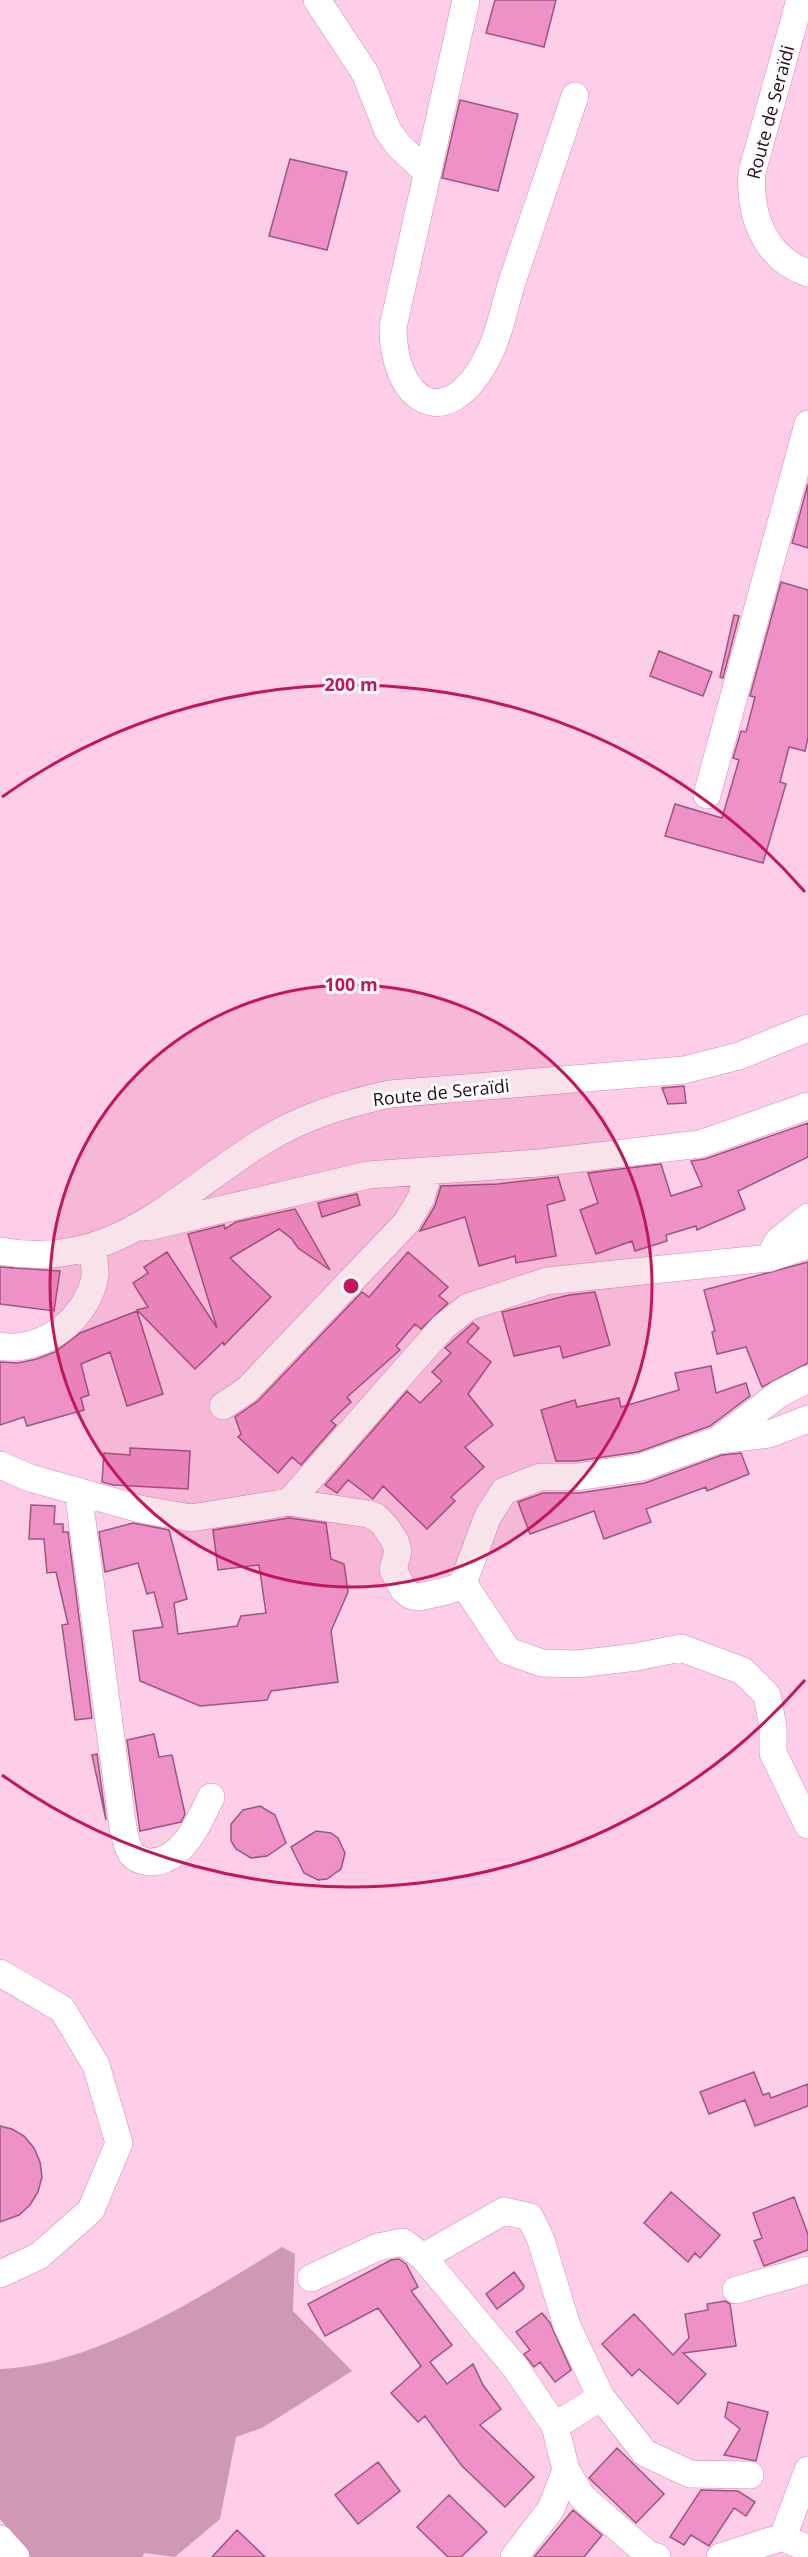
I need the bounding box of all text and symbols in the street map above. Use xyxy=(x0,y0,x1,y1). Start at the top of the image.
street label: Route de Seraïdi xyxy=(741,43,799,181)
text: 200 m xyxy=(324,672,378,696)
text: 100 m xyxy=(324,972,378,996)
street label: Route de Seraïdi xyxy=(371,1073,511,1111)
centre of rings xyxy=(341,1276,361,1296)

